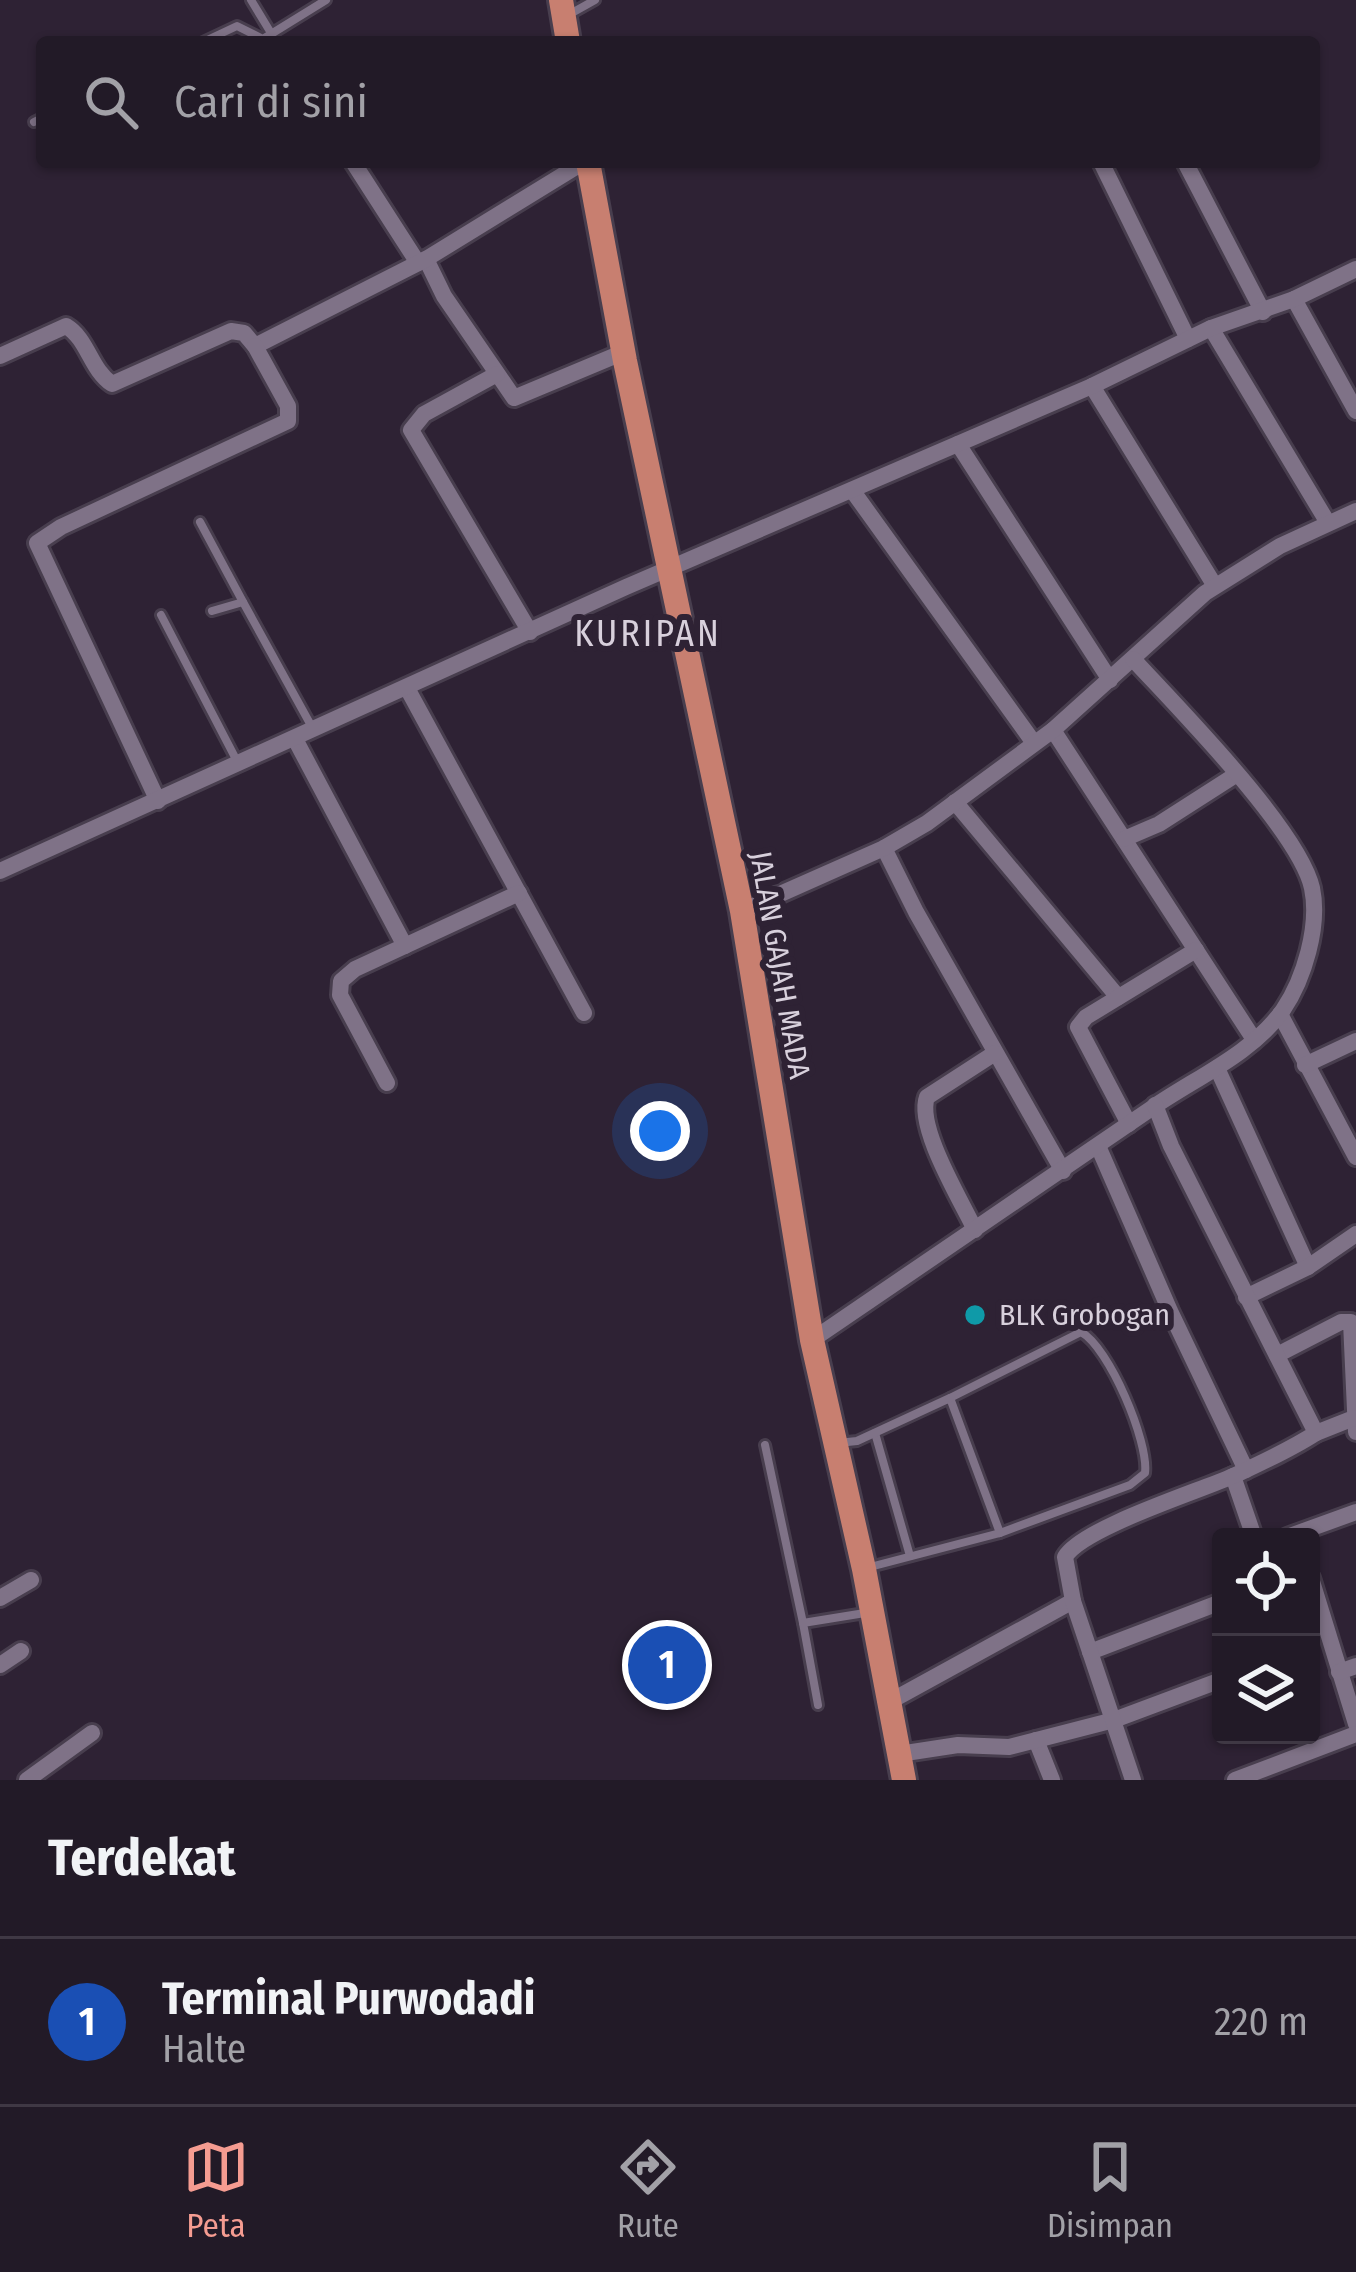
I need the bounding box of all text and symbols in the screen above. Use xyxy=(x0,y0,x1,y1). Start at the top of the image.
search box xyxy=(36,36,1320,168)
icon: search xyxy=(78,69,144,135)
text: Cari di sini xyxy=(174,75,368,129)
district label: KURIPAN xyxy=(574,612,722,656)
street label: JALAN GAJAH MADA xyxy=(742,848,818,1082)
your location xyxy=(630,1101,690,1161)
place label: BLK Grobogan xyxy=(999,1297,1170,1333)
marker: BLK Grobogan xyxy=(962,1302,988,1328)
map controls xyxy=(1212,1528,1320,1744)
button: locate xyxy=(1212,1528,1320,1636)
pin: 1 xyxy=(628,1620,706,1710)
button: layers xyxy=(1212,1636,1320,1744)
text: Terdekat xyxy=(48,1827,235,1889)
text: Terminal Purwodadi xyxy=(162,1972,535,2026)
text: 1 xyxy=(79,1999,95,2045)
text: 220 m xyxy=(1214,1999,1308,2045)
text: Halte xyxy=(162,2026,246,2072)
tab: Peta xyxy=(183,2134,249,2246)
tab: Rute xyxy=(615,2134,681,2246)
tab: Disimpan xyxy=(1047,2134,1173,2246)

